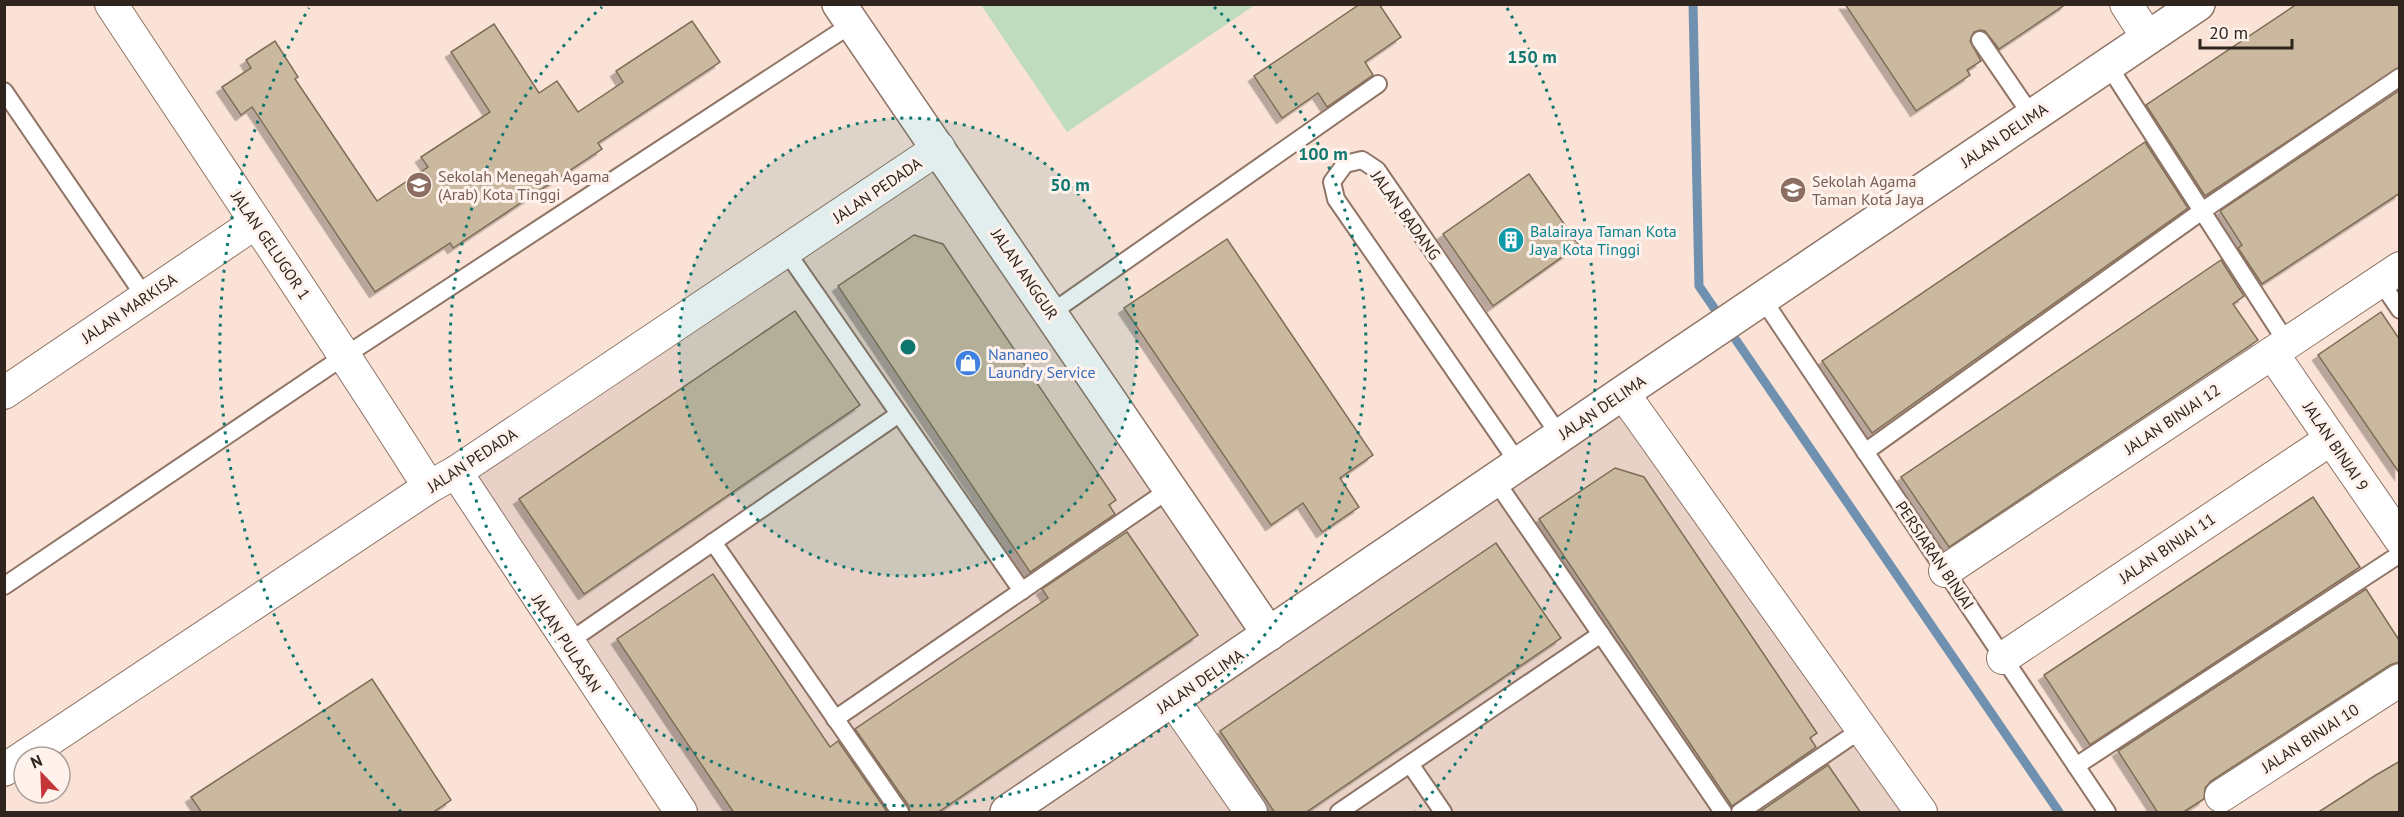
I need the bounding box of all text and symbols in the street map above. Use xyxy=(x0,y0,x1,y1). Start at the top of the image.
scale bar xyxy=(2200,12,2292,50)
text: 20 m xyxy=(2209,21,2248,44)
text: 150 m xyxy=(1507,45,1557,68)
street label: JALAN DELIMA xyxy=(1956,98,2052,172)
text: 100 m xyxy=(1298,142,1348,165)
street label: JALAN PEDADA xyxy=(828,153,926,228)
place label: Sekolah Menegah Agama (Arab) Kota Tinggi xyxy=(438,166,609,204)
street label: JALAN BADANG xyxy=(1366,166,1445,264)
school or university icon: Sekolah Menegah Agama (Arab) Kota Tinggi xyxy=(404,170,434,200)
place label: Sekolah Agama Taman Kota Jaya xyxy=(1812,171,1924,209)
text: 50 m xyxy=(1050,173,1090,196)
school or university icon: Sekolah Agama Taman Kota Jaya xyxy=(1778,175,1808,205)
street label: JALAN GELUGOR 1 xyxy=(227,186,315,303)
place label: Balairaya Taman Kota Jaya Kota Tinggi xyxy=(1529,221,1677,259)
street label: JALAN ANGGUR xyxy=(987,224,1063,324)
building icon: Balairaya Taman Kota Jaya Kota Tinggi xyxy=(1496,225,1526,255)
street label: JALAN MARKISA xyxy=(77,268,181,348)
centre of rings xyxy=(898,337,918,357)
place label: Nananeo Laundry Service xyxy=(988,344,1096,382)
shop icon: Nananeo Laundry Service xyxy=(953,348,983,378)
street label: JALAN DELIMA xyxy=(1554,370,1650,444)
street label: JALAN BINJAI 12 xyxy=(2119,379,2224,459)
street label: JALAN BINJAI 9 xyxy=(2298,397,2373,494)
street label: JALAN PEDADA xyxy=(422,423,521,497)
street label: PERSIARAN BINJAI xyxy=(1891,497,1979,613)
street label: JALAN BINJAI 11 xyxy=(2114,508,2219,588)
street label: JALAN PULASAN xyxy=(527,590,606,696)
street label: JALAN DELIMA xyxy=(1152,644,1248,718)
street label: JALAN BINJAI 10 xyxy=(2257,699,2363,777)
north arrow xyxy=(12,745,72,805)
text: N xyxy=(27,750,45,772)

